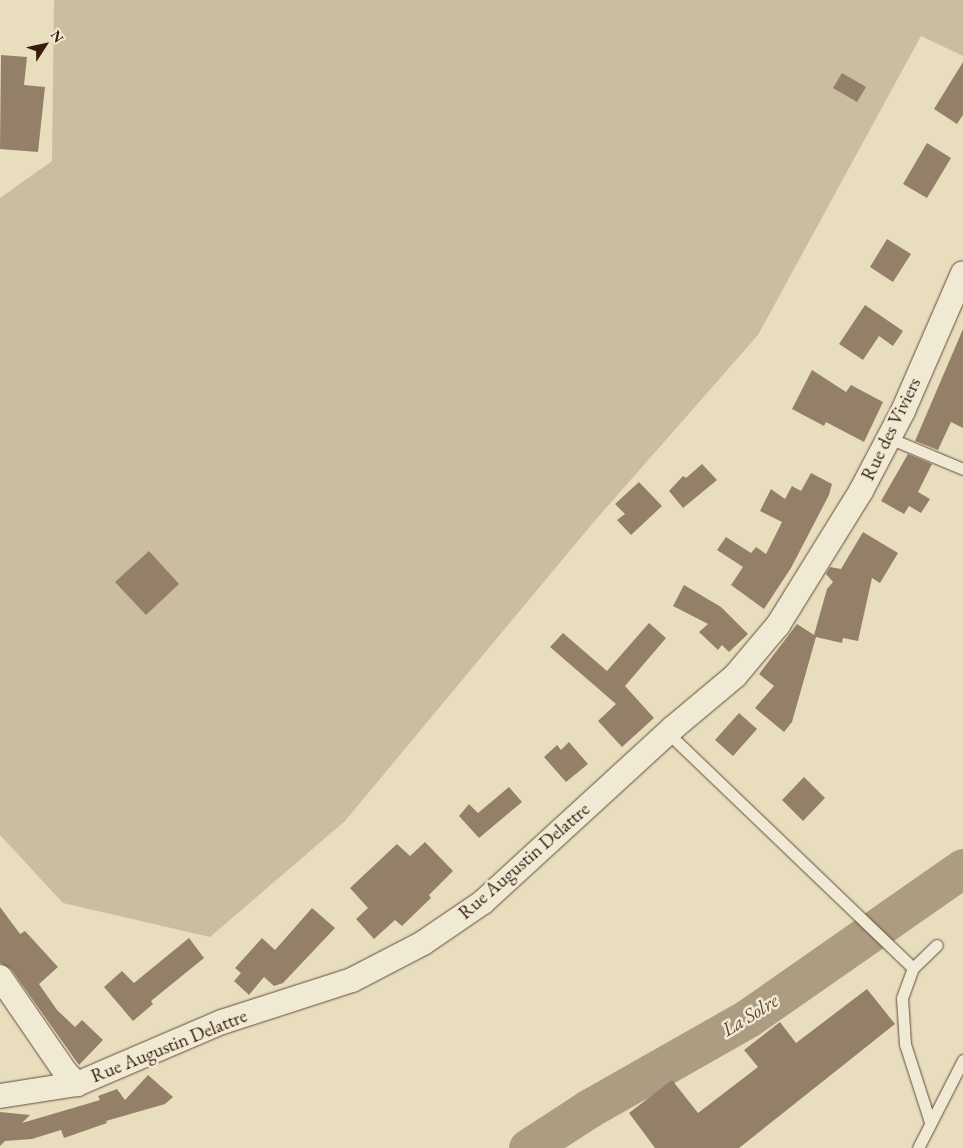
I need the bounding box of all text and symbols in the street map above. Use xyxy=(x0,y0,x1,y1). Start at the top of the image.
north arrow xyxy=(20,20,70,70)
text: N xyxy=(47,27,68,46)
street label: Rue des Viviers xyxy=(856,374,926,484)
street label: Rue Augustin Delattre xyxy=(454,798,594,924)
water label: La Solre xyxy=(717,988,783,1042)
street label: Rue Augustin Delattre xyxy=(88,1004,250,1088)

